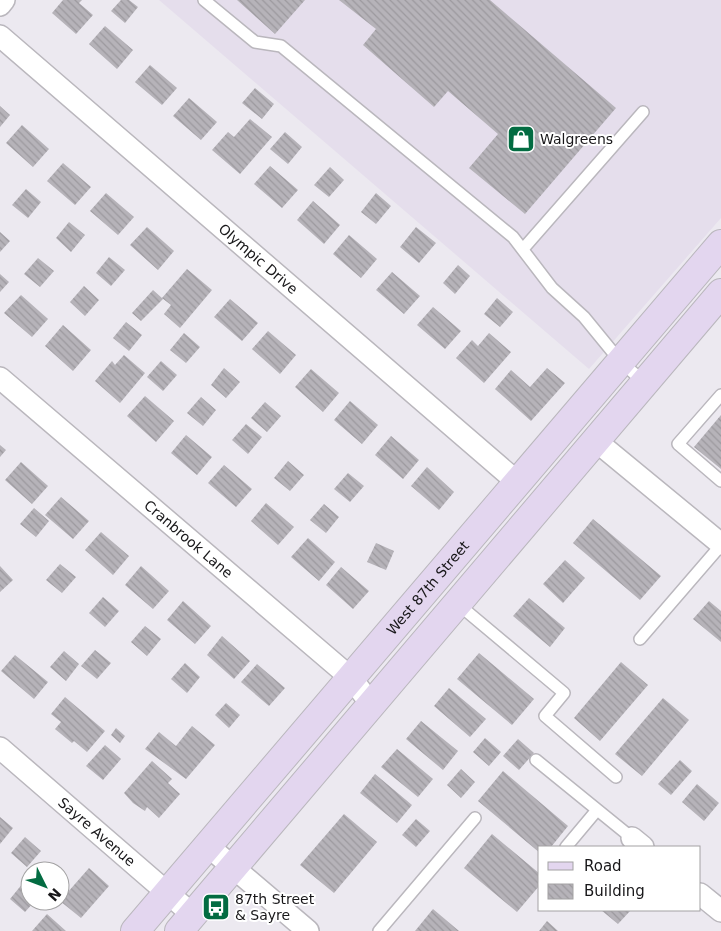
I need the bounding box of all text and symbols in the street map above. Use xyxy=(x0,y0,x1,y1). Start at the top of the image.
shop icon: Walgreens xyxy=(506,124,536,154)
place label: Walgreens xyxy=(540,131,613,147)
street label: Olympic Drive xyxy=(215,220,301,297)
street label: Cranbrook Lane xyxy=(141,497,236,581)
street label: West 87th Street xyxy=(383,537,472,638)
street label: Sayre Avenue xyxy=(55,794,138,869)
legend xyxy=(538,846,701,911)
text: Road xyxy=(584,857,622,875)
north arrow xyxy=(20,861,70,911)
text: Building xyxy=(584,882,645,900)
text: N xyxy=(45,885,65,904)
place label: 87th Street & Sayre xyxy=(235,891,315,923)
bus stop icon: 87th Street & Sayre xyxy=(201,892,231,922)

